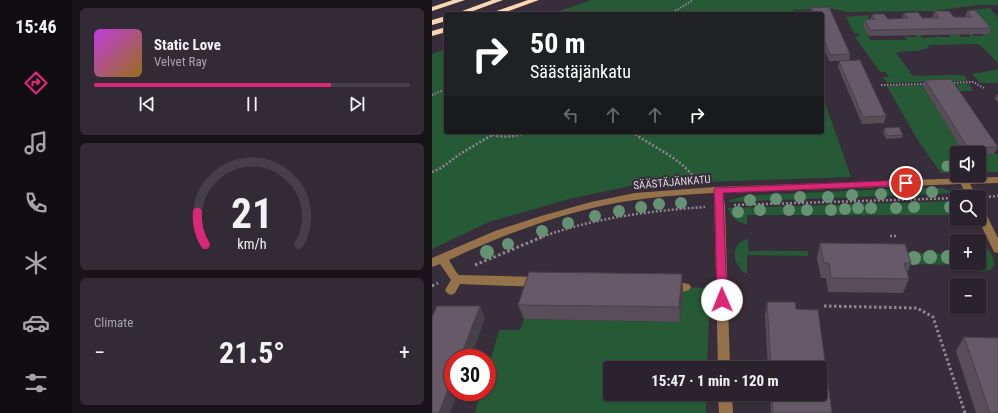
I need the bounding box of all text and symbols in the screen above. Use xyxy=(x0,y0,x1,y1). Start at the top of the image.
text: 15:46 xyxy=(15,16,57,37)
text: 50 m xyxy=(530,27,586,60)
icon: right xyxy=(464,28,516,80)
text: Static Love xyxy=(154,36,221,54)
text: Velvet Ray xyxy=(154,54,207,69)
text: Säästäjänkatu xyxy=(530,61,631,82)
icon: directions xyxy=(22,69,50,97)
icon: previous xyxy=(136,93,158,115)
icon: pause xyxy=(241,93,263,115)
icon: next xyxy=(346,93,368,115)
icon: left xyxy=(560,104,582,126)
icon: ahead xyxy=(602,104,624,126)
icon: ahead xyxy=(644,104,666,126)
icon: right xyxy=(686,104,708,126)
icon: music xyxy=(22,129,50,157)
map controls xyxy=(950,146,986,314)
button: sound xyxy=(950,146,986,182)
pin xyxy=(889,166,923,200)
icon: arrive xyxy=(895,172,917,194)
street label: SÄÄSTÄJÄNKATU xyxy=(633,173,711,192)
text: 21 xyxy=(231,188,273,237)
icon: phone xyxy=(22,189,50,217)
button: search xyxy=(950,190,986,226)
button: + xyxy=(950,234,986,270)
text: km/h xyxy=(237,235,267,251)
icon: climate xyxy=(22,249,50,277)
button: − xyxy=(950,278,986,314)
position arrow xyxy=(701,279,743,321)
icon: car xyxy=(22,309,50,337)
text: Climate xyxy=(94,315,133,330)
text: 21.5° xyxy=(219,335,285,370)
text: − xyxy=(94,340,105,365)
text: + xyxy=(399,340,410,365)
speed limit sign: 30 xyxy=(444,349,496,401)
icon: filters xyxy=(22,369,50,397)
text: 15:47 · 1 min · 120 m xyxy=(651,372,779,390)

